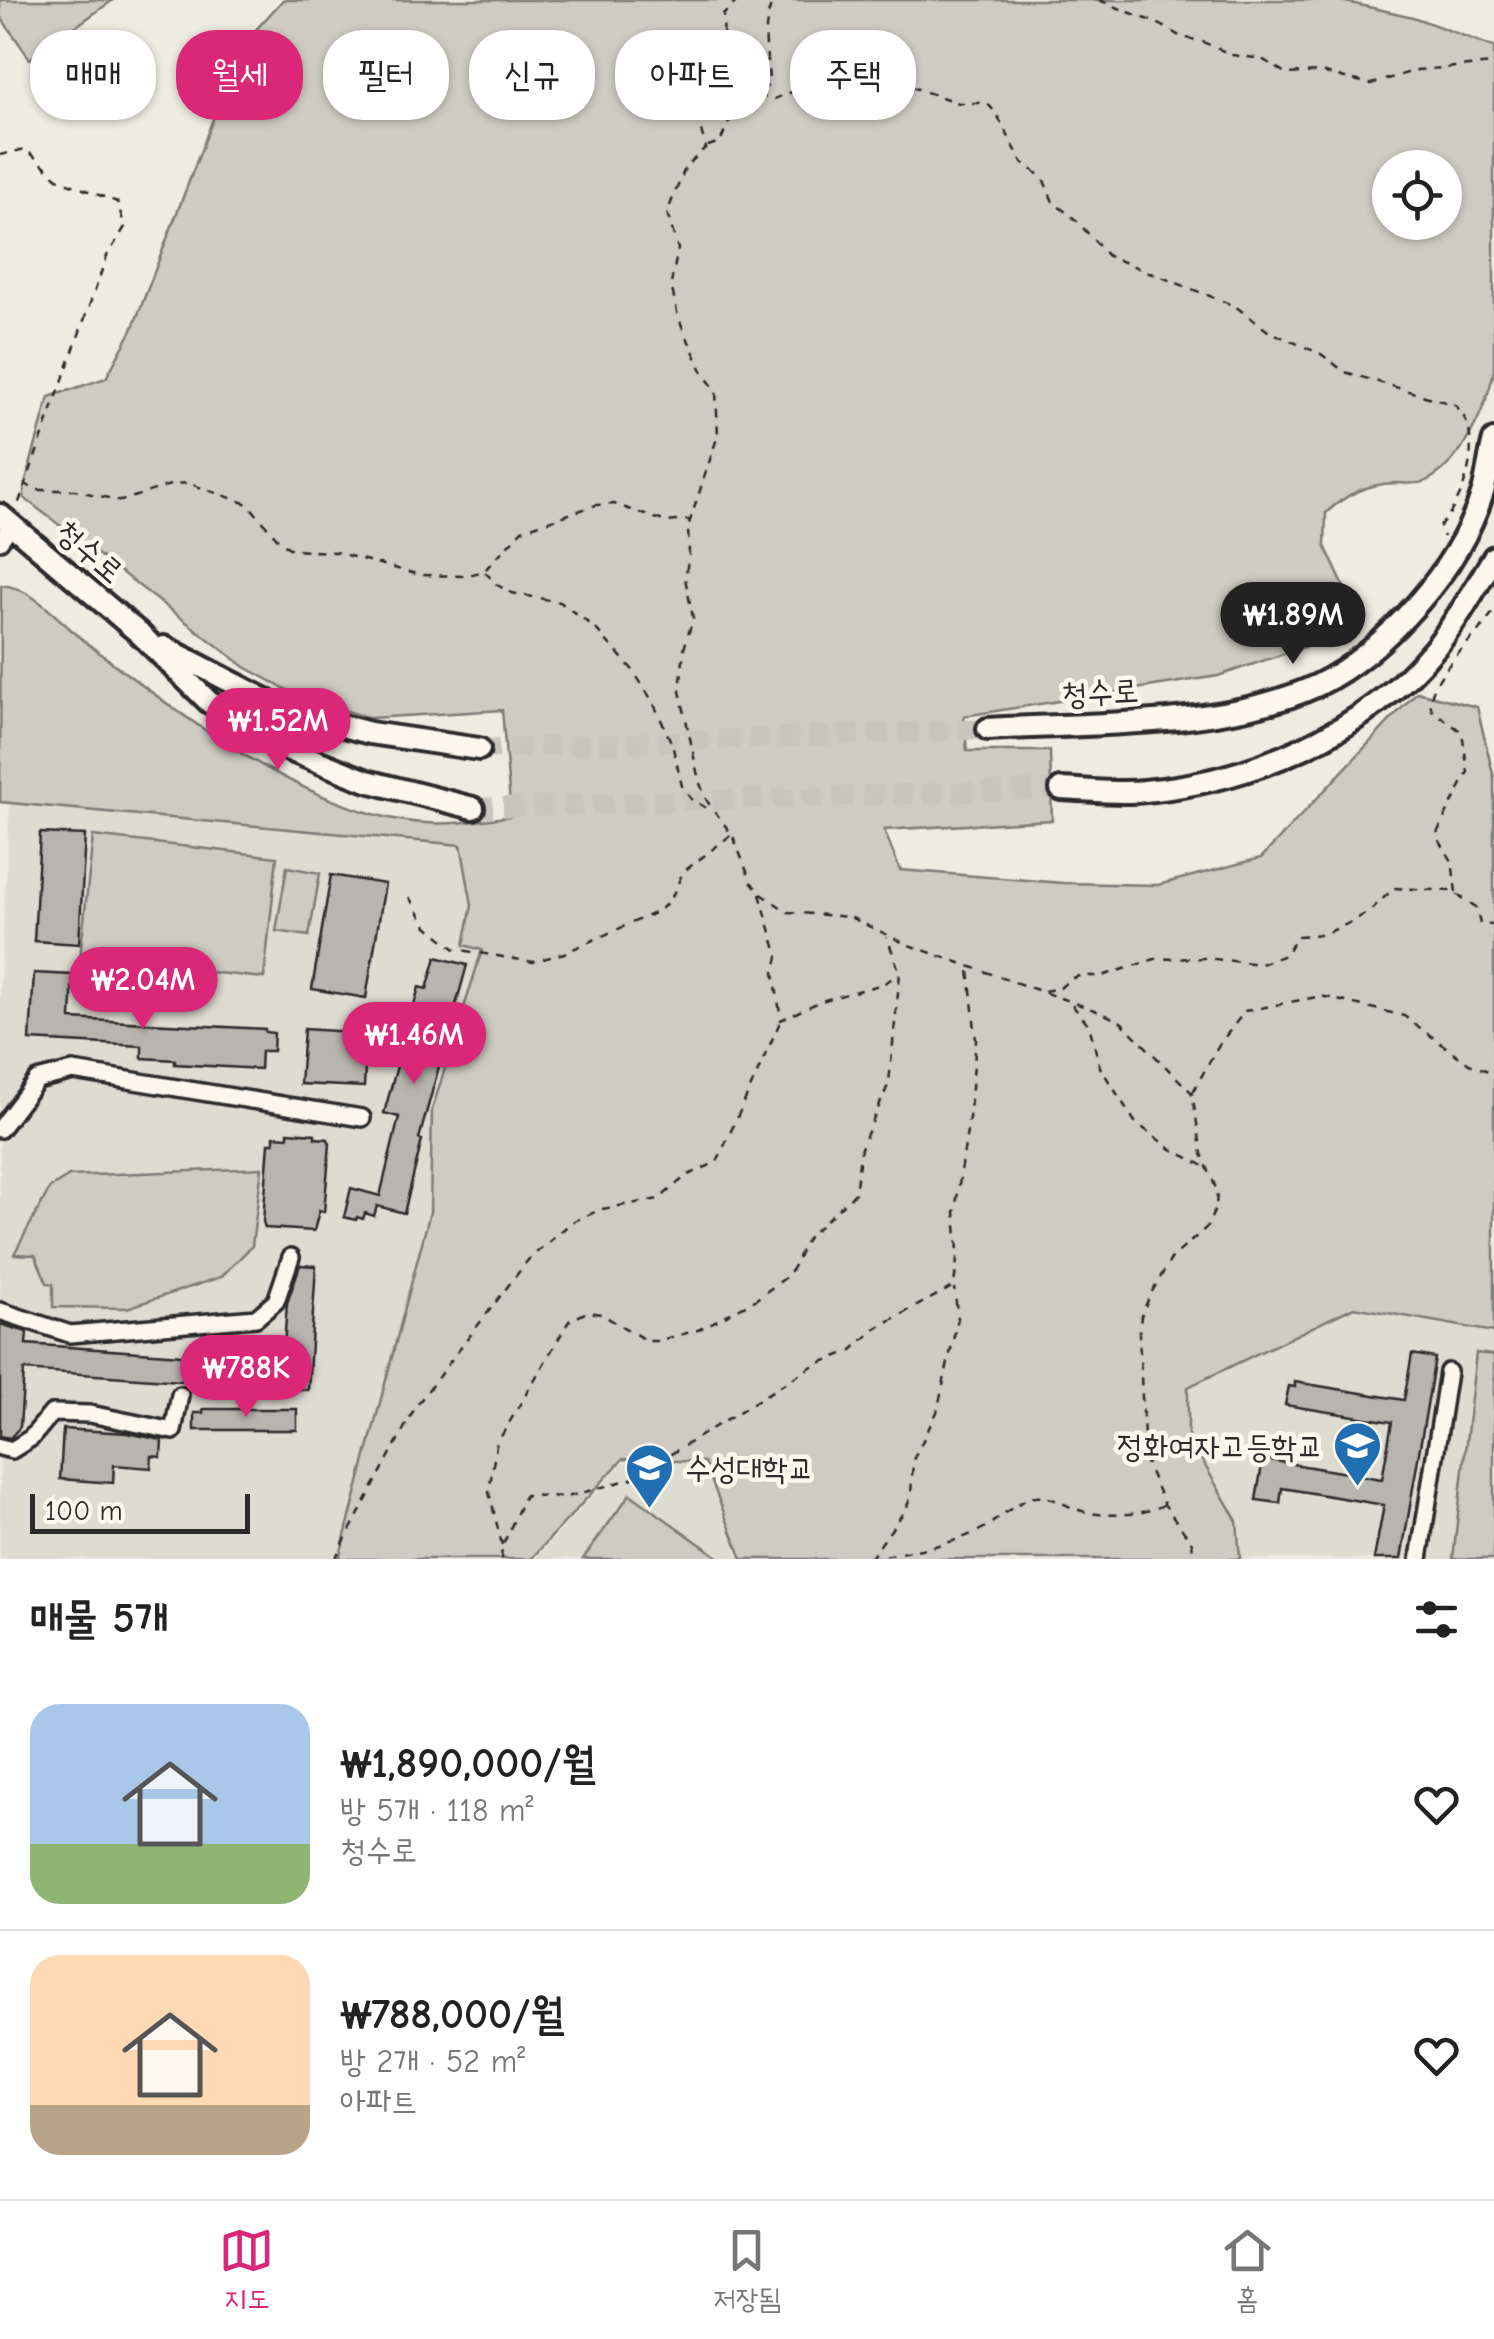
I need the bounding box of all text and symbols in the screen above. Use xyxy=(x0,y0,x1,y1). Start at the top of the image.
chip: 매매 xyxy=(30,30,156,120)
chip: 월세 xyxy=(176,30,303,120)
chip: 필터 xyxy=(323,30,449,120)
chip: 신규 xyxy=(469,30,595,120)
chip: 아파트 xyxy=(615,30,770,120)
chip: 주택 xyxy=(790,30,916,120)
map controls xyxy=(1372,150,1462,240)
button: locate xyxy=(1372,150,1462,240)
street label: 청수로 xyxy=(48,512,131,591)
pin: ₩1.89M xyxy=(1212,582,1374,667)
text: ₩1.89M xyxy=(1242,596,1344,633)
street label: 청수로 xyxy=(1060,672,1140,713)
pin: ₩1.52M xyxy=(197,688,359,773)
text: ₩1.52M xyxy=(228,702,328,739)
pin: ₩2.04M xyxy=(62,947,224,1032)
text: ₩2.04M xyxy=(91,961,195,998)
pin: ₩1.46M xyxy=(333,1002,495,1087)
text: ₩1.46M xyxy=(364,1016,464,1053)
pin: ₩788K xyxy=(176,1335,316,1420)
text: ₩788K xyxy=(202,1349,290,1386)
school or university icon: 정화여자고등학교 xyxy=(1332,1420,1384,1488)
place label: 정화여자고등학교 xyxy=(1117,1428,1323,1465)
school or university icon: 수성대학교 xyxy=(624,1442,676,1510)
place label: 수성대학교 xyxy=(685,1450,814,1487)
scale bar xyxy=(30,1489,250,1534)
text: 100 m xyxy=(45,1495,123,1527)
icon: filters xyxy=(1409,1592,1464,1647)
text: 매물 5개 xyxy=(30,1594,169,1643)
text: ₩1,890,000/월 xyxy=(340,1739,596,1788)
icon: home xyxy=(110,1744,230,1864)
icon: heart xyxy=(1409,1777,1464,1832)
text: 방 5개 · 118 m² xyxy=(340,1792,533,1829)
text: 청수로 xyxy=(340,1832,417,1869)
text: ₩788,000/월 xyxy=(340,1990,564,2039)
icon: home xyxy=(110,1995,230,2115)
icon: heart xyxy=(1409,2028,1464,2083)
text: 방 2개 · 52 m² xyxy=(340,2043,525,2080)
text: 아파트 xyxy=(340,2083,417,2120)
tab: 지도 xyxy=(219,2223,274,2318)
tab: 저장됨 xyxy=(713,2223,781,2318)
tab: 홈 xyxy=(1220,2223,1275,2318)

